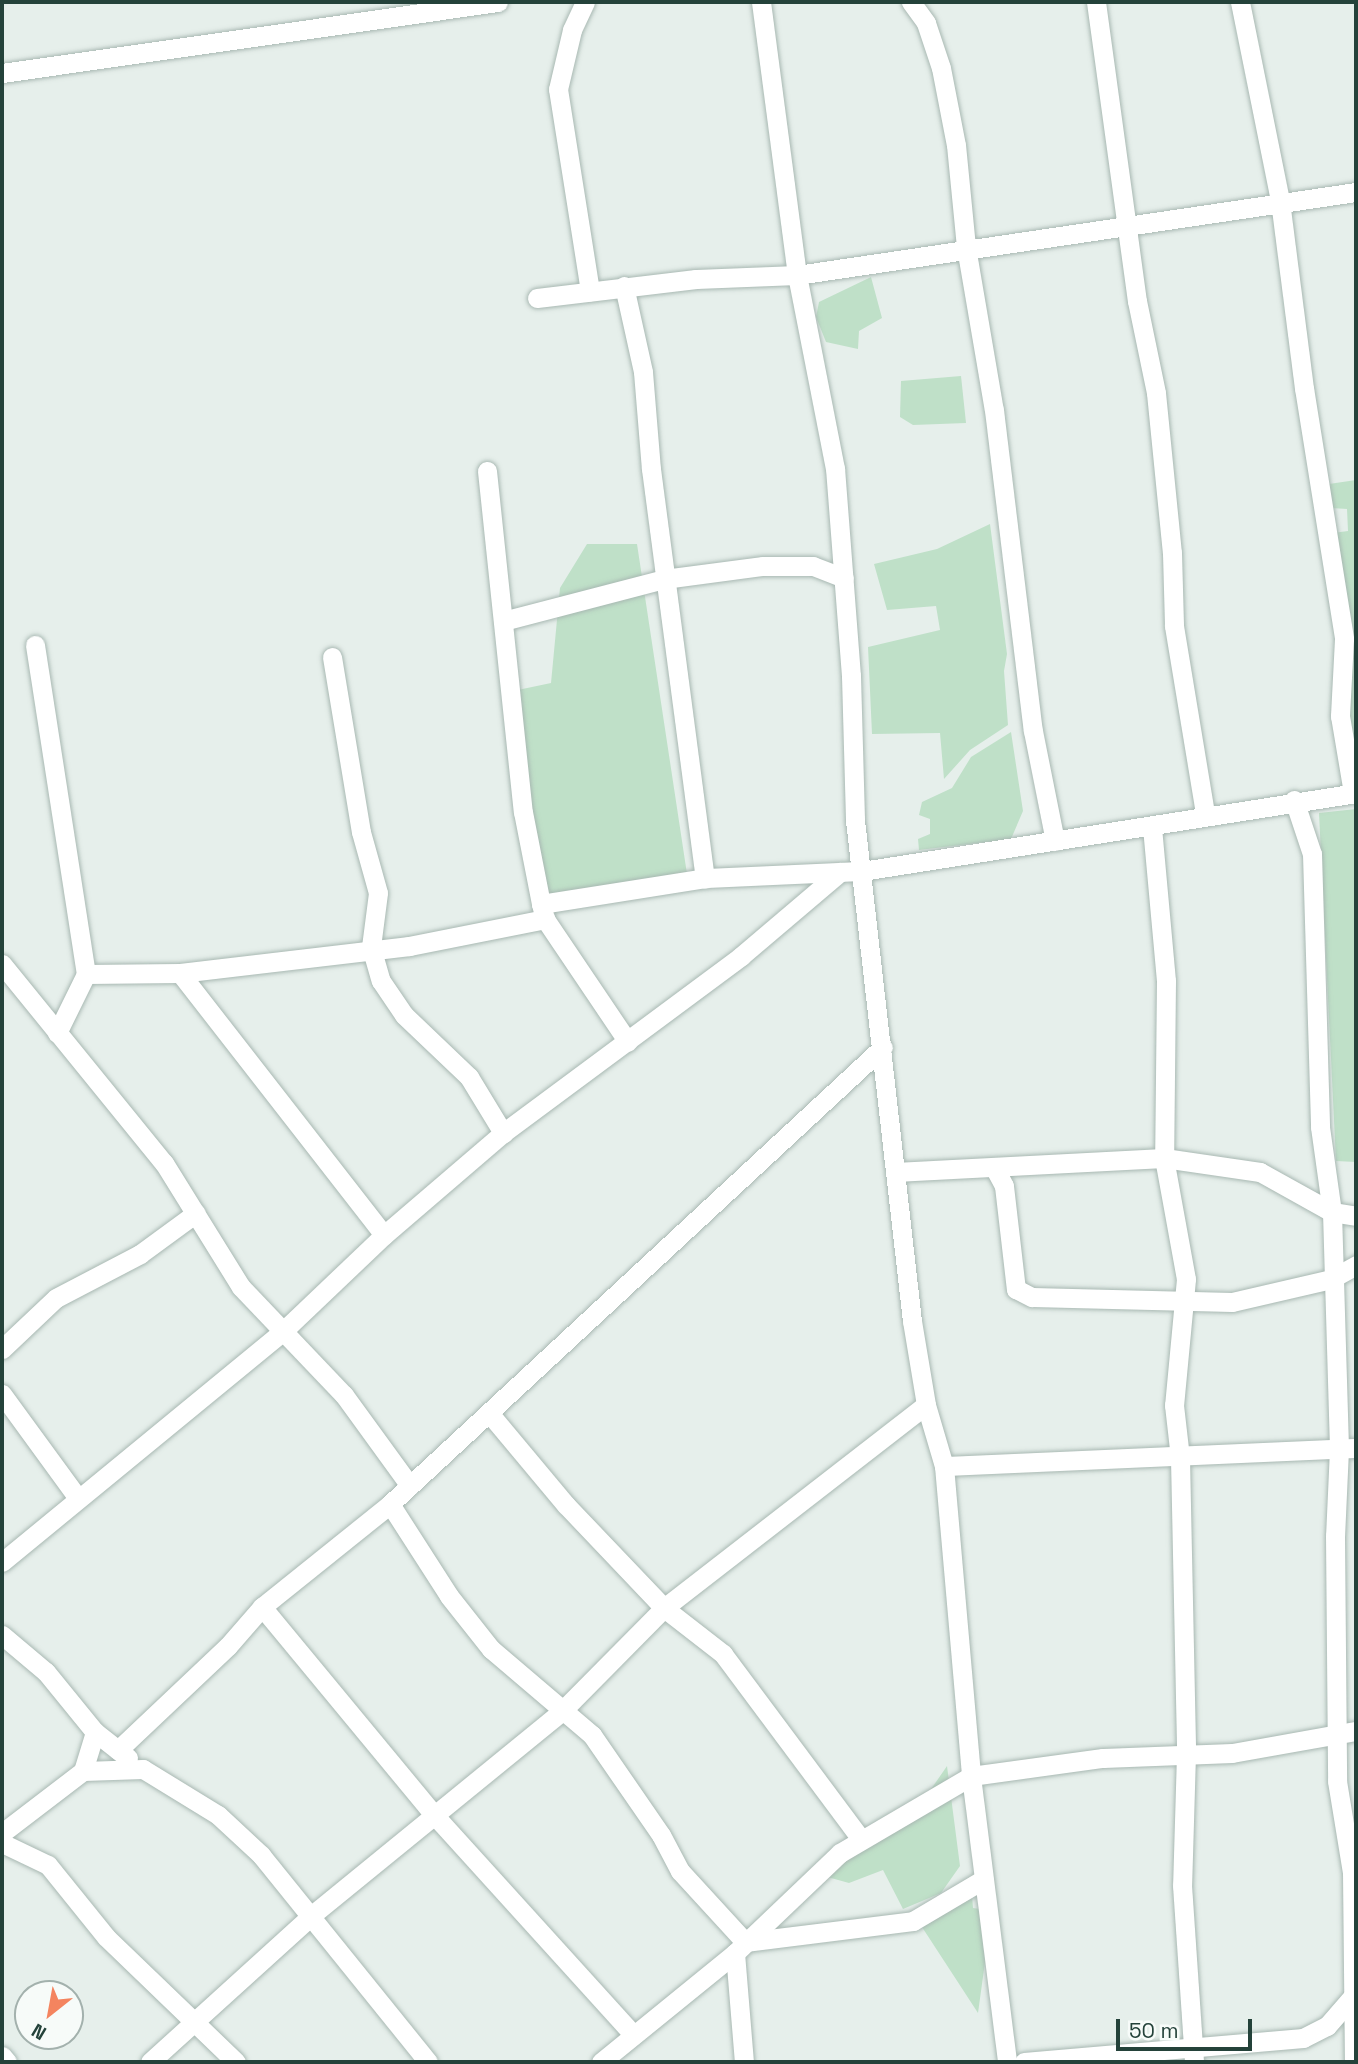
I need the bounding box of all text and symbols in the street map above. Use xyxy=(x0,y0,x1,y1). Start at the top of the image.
north arrow xyxy=(14,1980,84,2050)
scale bar xyxy=(1120,2004,1256,2048)
text: 50 m xyxy=(1129,2017,1179,2044)
text: N xyxy=(27,2018,51,2046)

